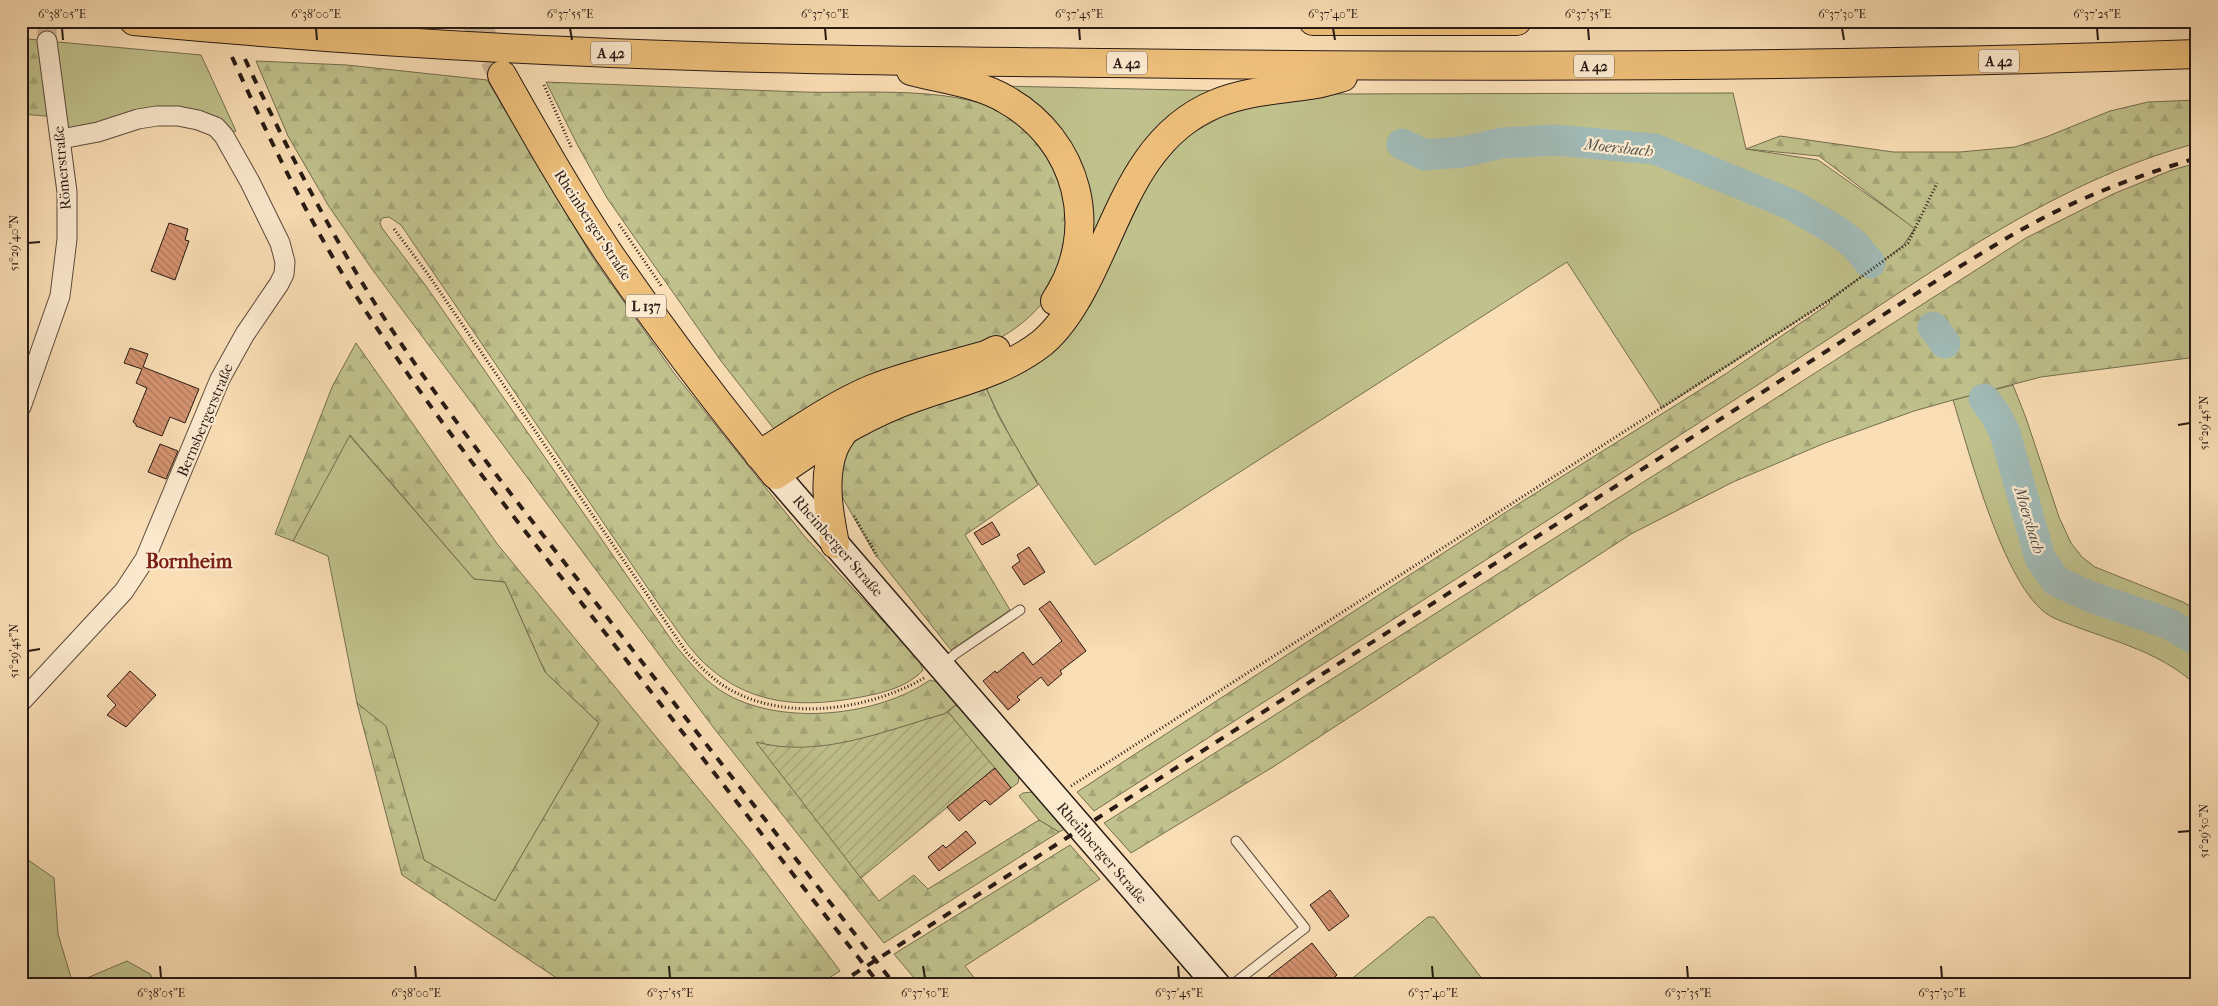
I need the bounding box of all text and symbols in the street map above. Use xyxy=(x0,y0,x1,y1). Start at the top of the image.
text: 6°38'05"E xyxy=(38,7,86,21)
text: 6°38'00"E xyxy=(291,7,341,21)
text: 6°37'55"E xyxy=(547,7,593,21)
text: 6°37'50"E xyxy=(801,7,849,21)
text: 6°37'45"E xyxy=(1055,7,1103,21)
text: 6°37'40"E xyxy=(1308,7,1358,21)
text: 6°37'35"E xyxy=(1565,7,1611,21)
text: 6°37'30"E xyxy=(1818,7,1866,21)
text: 6°37'25"E xyxy=(2073,7,2121,21)
road number: A 42 xyxy=(591,42,631,64)
road number: A 42 xyxy=(1979,49,2019,72)
road number: A 42 xyxy=(1107,52,1147,74)
road number: A 42 xyxy=(1574,54,1614,78)
street label: Römerstraße xyxy=(49,125,75,211)
water label: Moersbach xyxy=(1583,134,1654,161)
street label: Rheinberger Straße xyxy=(550,166,636,284)
text: 51°29'40"N xyxy=(7,215,21,271)
road number: L 137 xyxy=(626,294,666,318)
street label: Bernsbergerstraße xyxy=(173,360,237,479)
text: 51°29'45"N xyxy=(2197,396,2211,450)
water label: Moersbach xyxy=(2010,483,2049,556)
street label: Rheinberger Straße xyxy=(789,492,887,601)
district label: Bornheim xyxy=(146,550,233,573)
text: 51°29'45"N xyxy=(7,624,21,678)
street label: Rheinberger Straße xyxy=(1053,799,1151,908)
text: 51°29'50"N xyxy=(2197,804,2211,858)
text: 6°38'05"E xyxy=(137,986,185,1000)
text: 6°38'00"E xyxy=(391,986,441,1000)
text: 6°37'55"E xyxy=(647,986,693,1000)
text: 6°37'50"E xyxy=(901,986,949,1000)
text: 6°37'45"E xyxy=(1155,986,1203,1000)
text: 6°37'40"E xyxy=(1408,986,1458,1000)
text: 6°37'35"E xyxy=(1665,986,1711,1000)
text: 6°37'30"E xyxy=(1918,986,1966,1000)

